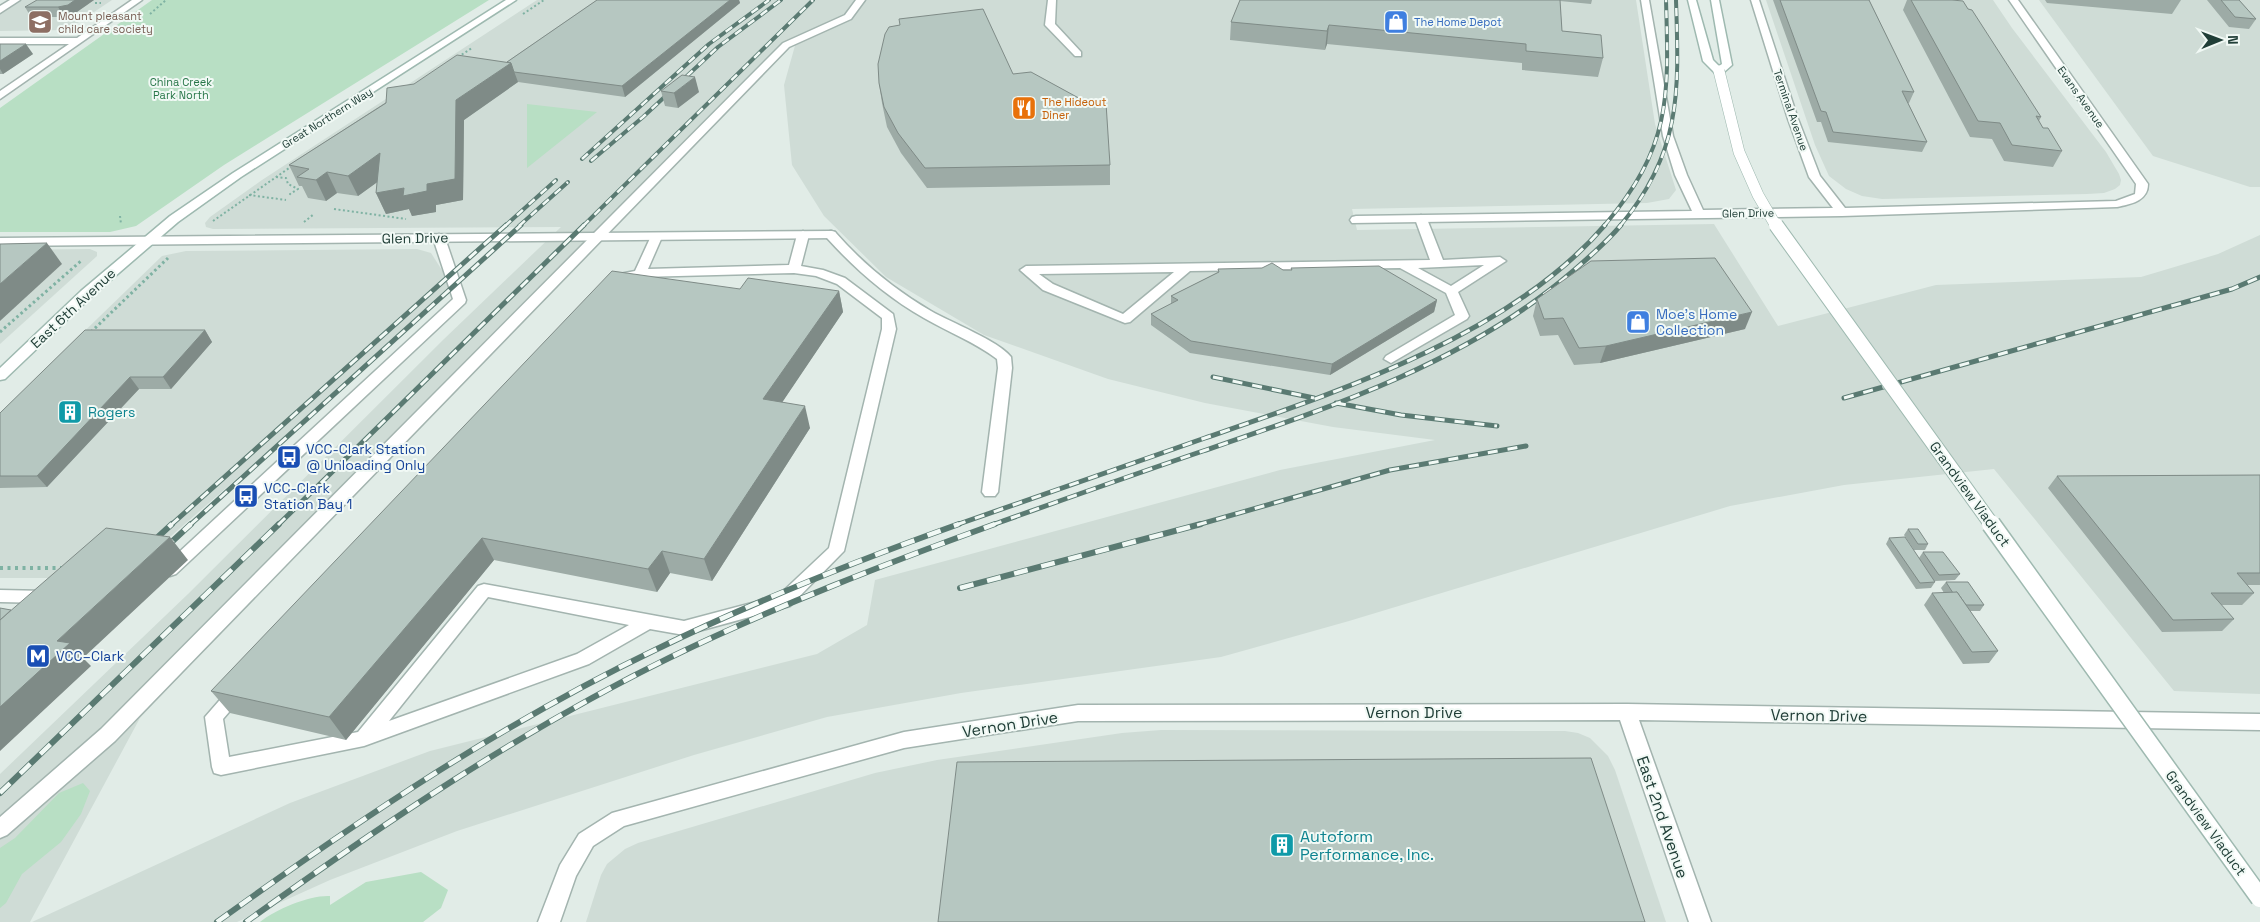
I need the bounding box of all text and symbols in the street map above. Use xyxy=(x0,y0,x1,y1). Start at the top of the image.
school or university icon: Mount pleasant child care society xyxy=(27,9,53,35)
place label: Mount pleasant child care society xyxy=(58,9,153,36)
shop icon: The Home Depot xyxy=(1383,9,1409,35)
place label: The Home Depot xyxy=(1414,15,1502,29)
north arrow xyxy=(2195,15,2245,65)
text: N xyxy=(2224,35,2242,45)
street label: Evans Avenue xyxy=(2055,63,2107,131)
street label: Terminal Avenue xyxy=(1770,67,1812,153)
park label: China Creek Park North xyxy=(150,75,212,102)
street label: Great Northern Way xyxy=(279,84,375,152)
restaurant icon: The Hideout Diner xyxy=(1011,95,1037,121)
place label: The Hideout Diner xyxy=(1042,95,1107,122)
street label: Glen Drive xyxy=(1722,206,1774,220)
street label: Glen Drive xyxy=(382,228,448,248)
street label: East 6th Avenue xyxy=(27,264,119,352)
place label: Moe's Home Collection xyxy=(1656,305,1737,339)
shop icon: Moe's Home Collection xyxy=(1625,309,1651,335)
building icon: Rogers xyxy=(57,399,83,425)
place label: Rogers xyxy=(88,403,135,421)
street label: Grandview Viaduct xyxy=(1926,438,2014,550)
place label: VCC-Clark Station @ Unloading Only xyxy=(306,440,425,474)
bus stop icon: VCC-Clark Station @ Unloading Only xyxy=(276,444,302,470)
place label: VCC-Clark Station Bay 1 xyxy=(264,479,352,513)
bus stop icon: VCC-Clark Station Bay 1 xyxy=(233,483,259,509)
metro station icon: VCC–Clark xyxy=(25,643,51,669)
place label: VCC–Clark xyxy=(56,647,125,665)
street label: Vernon Drive xyxy=(1366,702,1462,723)
street label: Vernon Drive xyxy=(1770,704,1868,727)
street label: Vernon Drive xyxy=(961,707,1060,742)
street label: East 2nd Avenue xyxy=(1632,753,1693,881)
street label: Grandview Viaduct xyxy=(2162,767,2250,879)
place label: Autoform Performance, Inc. xyxy=(1300,826,1434,865)
building icon: Autoform Performance, Inc. xyxy=(1269,832,1295,858)

